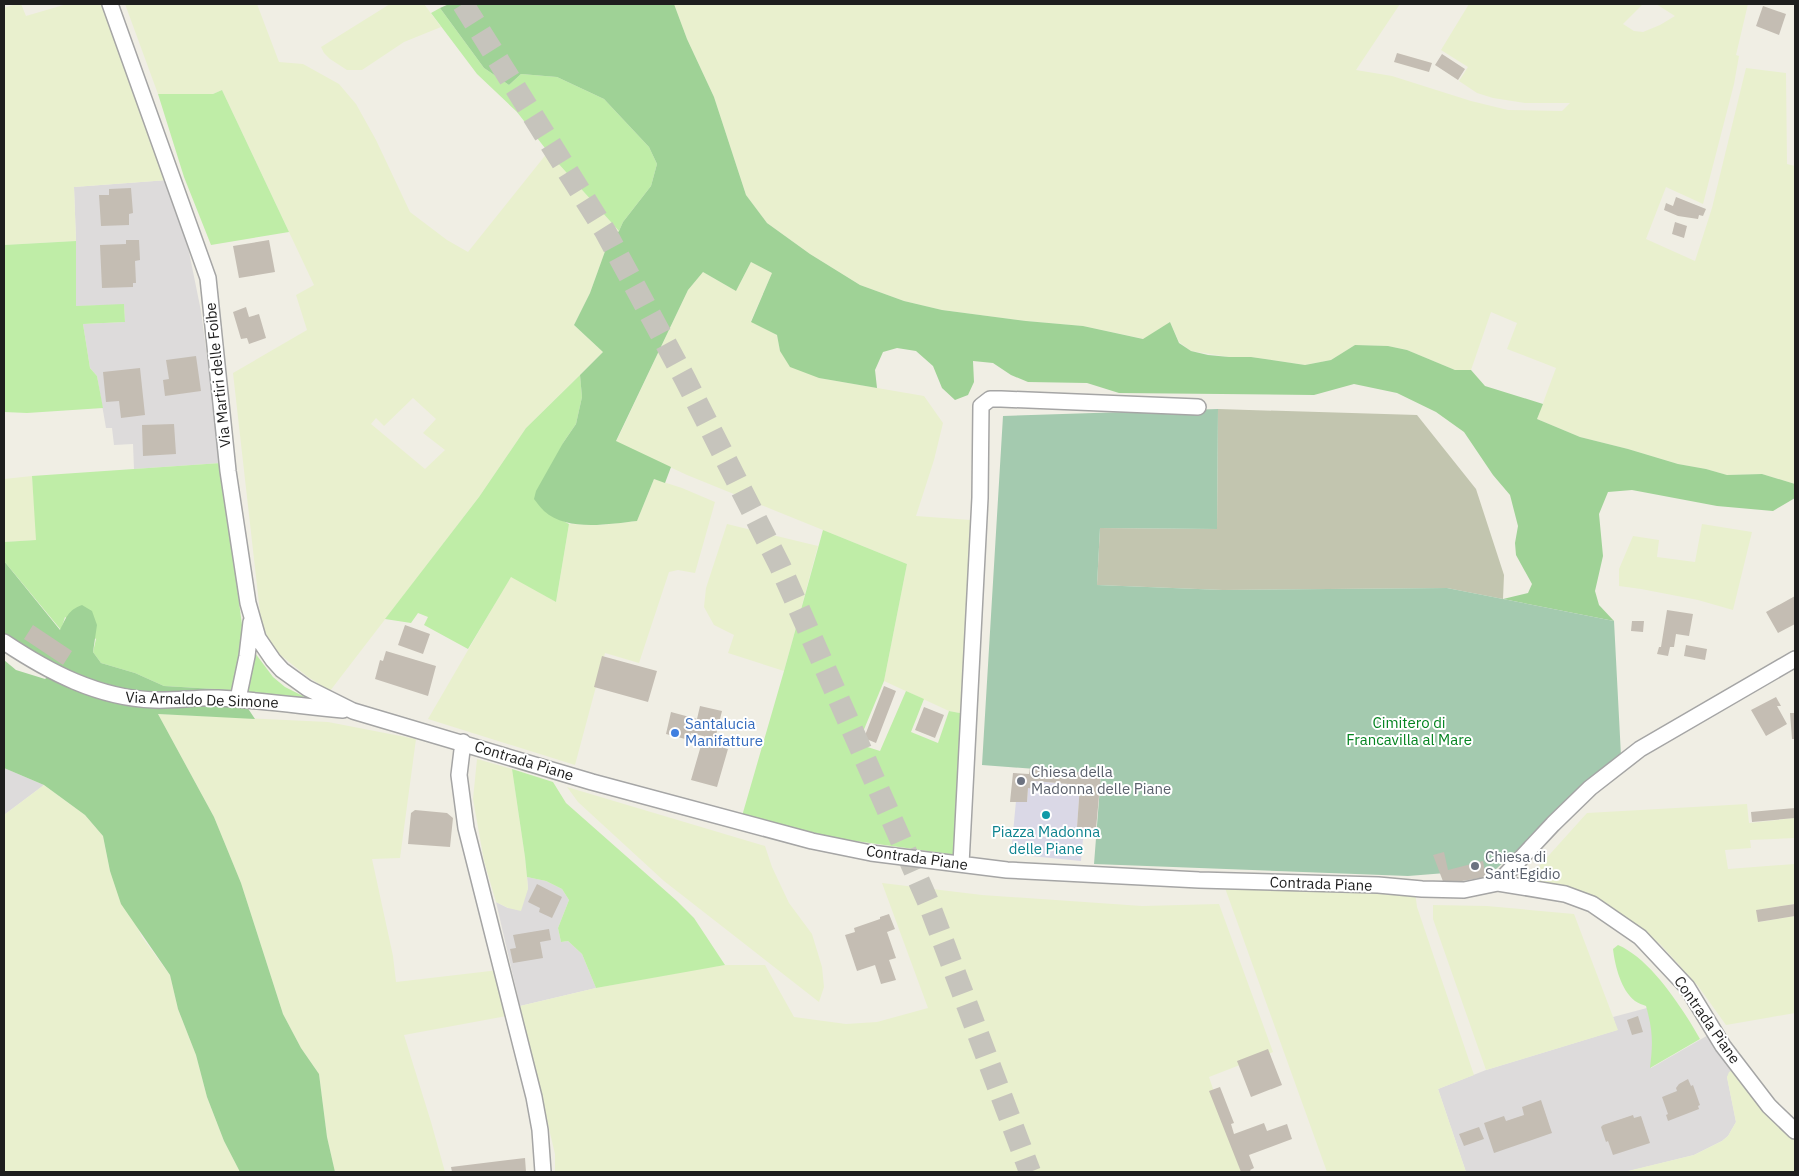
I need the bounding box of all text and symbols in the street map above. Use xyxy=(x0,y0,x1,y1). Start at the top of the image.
street label: Via Martiri delle Foibe xyxy=(200,302,235,449)
street label: Via Arnaldo De Simone xyxy=(125,687,279,712)
park label: Cimitero di Francavilla al Mare xyxy=(1346,713,1472,749)
place label: Santalucia Manifatture xyxy=(685,714,763,750)
marker: Santalucia Manifatture xyxy=(669,727,681,739)
street label: Contrada Piane xyxy=(472,736,576,785)
place label: Chiesa della Madonna delle Piane xyxy=(1031,762,1171,798)
marker: Chiesa della Madonna delle Piane xyxy=(1015,775,1027,787)
marker: Piazza Madonna delle Piane xyxy=(1040,809,1052,821)
place label: Piazza Madonna delle Piane xyxy=(992,822,1100,858)
street label: Contrada Piane xyxy=(865,841,969,874)
place label: Chiesa di Sant'Egidio xyxy=(1485,847,1560,883)
marker: Chiesa di Sant'Egidio xyxy=(1469,860,1481,872)
street label: Contrada Piane xyxy=(1269,872,1373,895)
street label: Contrada Piane xyxy=(1670,972,1745,1067)

